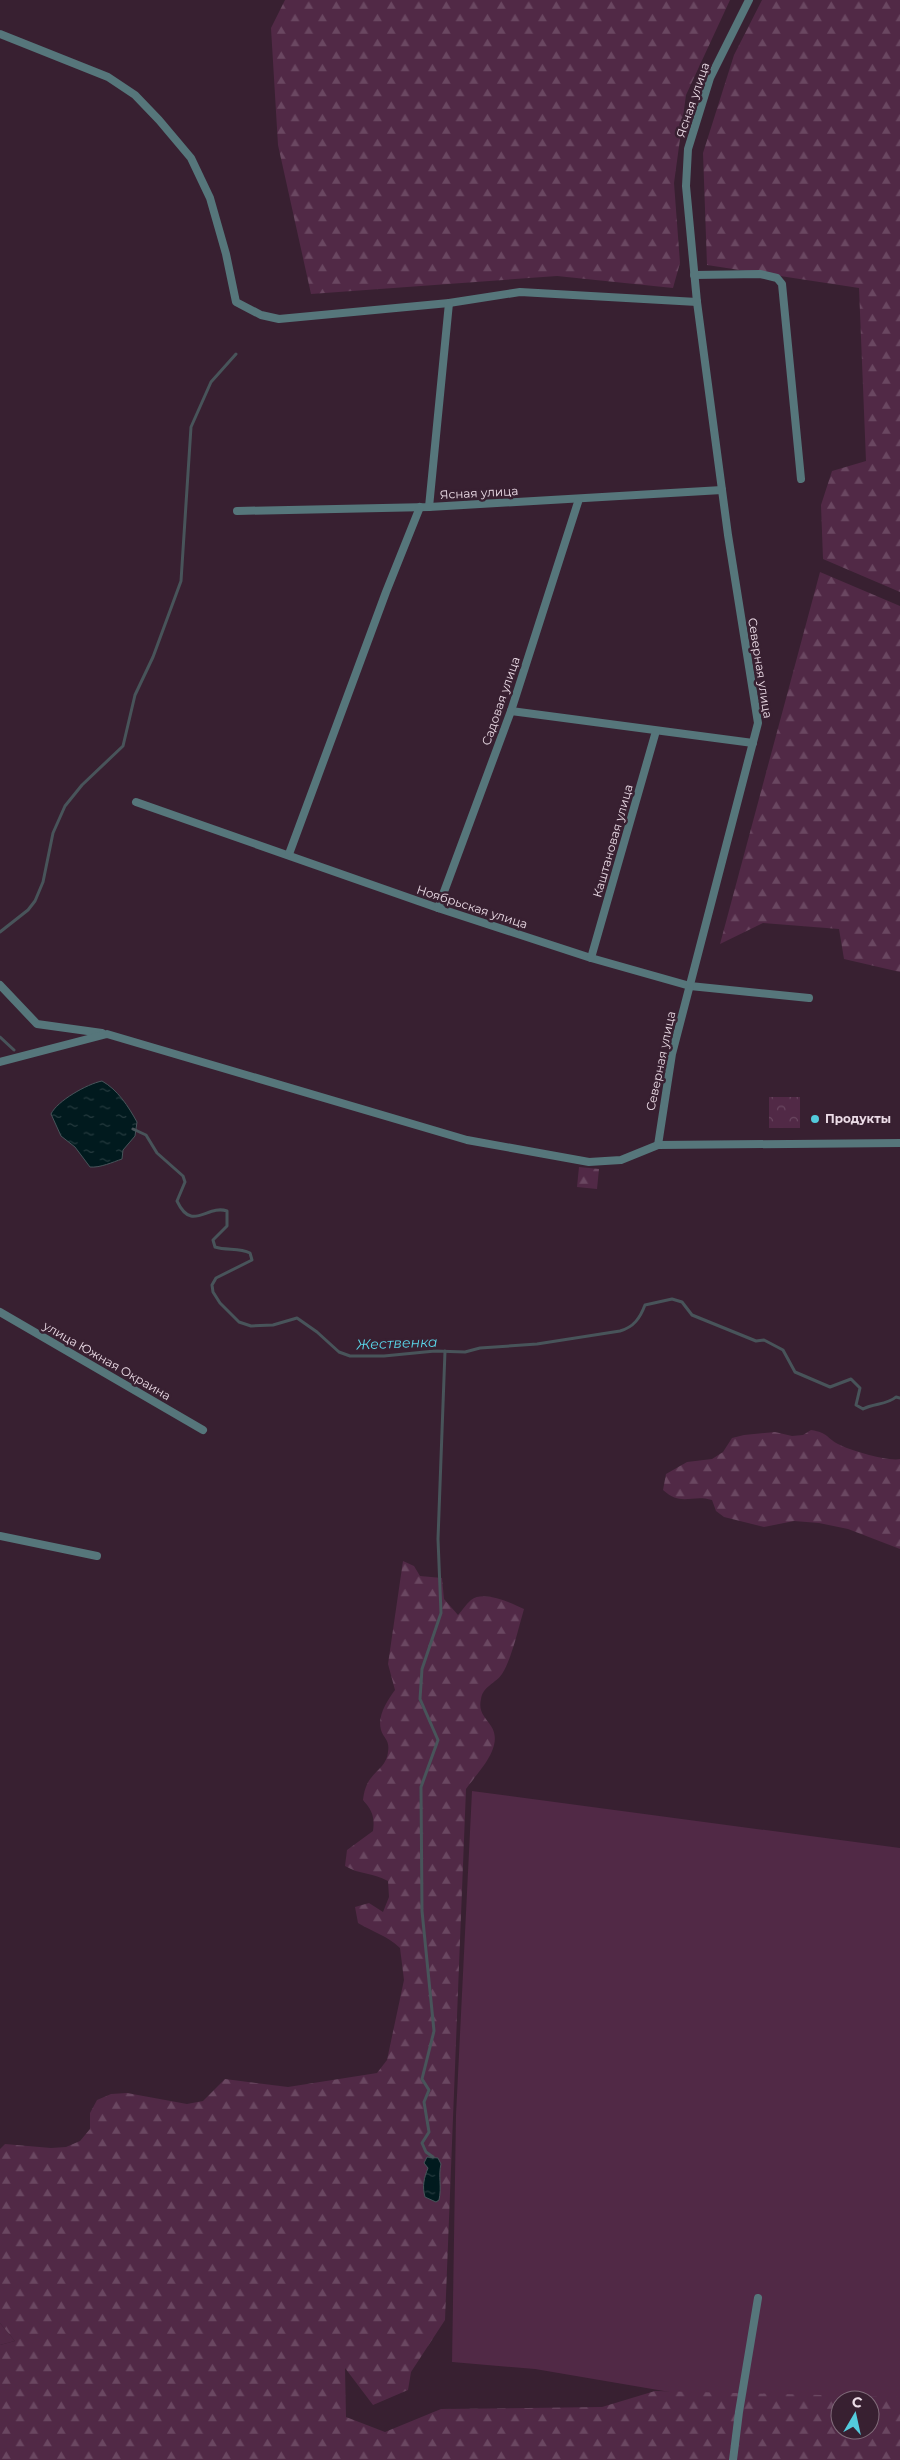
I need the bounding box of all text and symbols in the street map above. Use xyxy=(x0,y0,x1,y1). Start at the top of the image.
street label: Ясная улица xyxy=(673,60,712,139)
street label: Ясная улица xyxy=(439,483,519,502)
street label: Северная улица xyxy=(745,617,776,719)
street label: Садовая улица xyxy=(478,654,523,747)
street label: Каштановая улица xyxy=(589,783,636,899)
street label: Ноябрьская улица xyxy=(415,881,530,932)
street label: Северная улица xyxy=(643,1010,678,1112)
place label: Продукты xyxy=(825,1111,891,1126)
marker: Продукты xyxy=(809,1113,821,1125)
street label: улица Южная Окраина xyxy=(40,1317,174,1403)
water label: Жественка xyxy=(355,1333,438,1353)
north arrow xyxy=(830,2390,880,2440)
text: С xyxy=(851,2392,863,2412)

